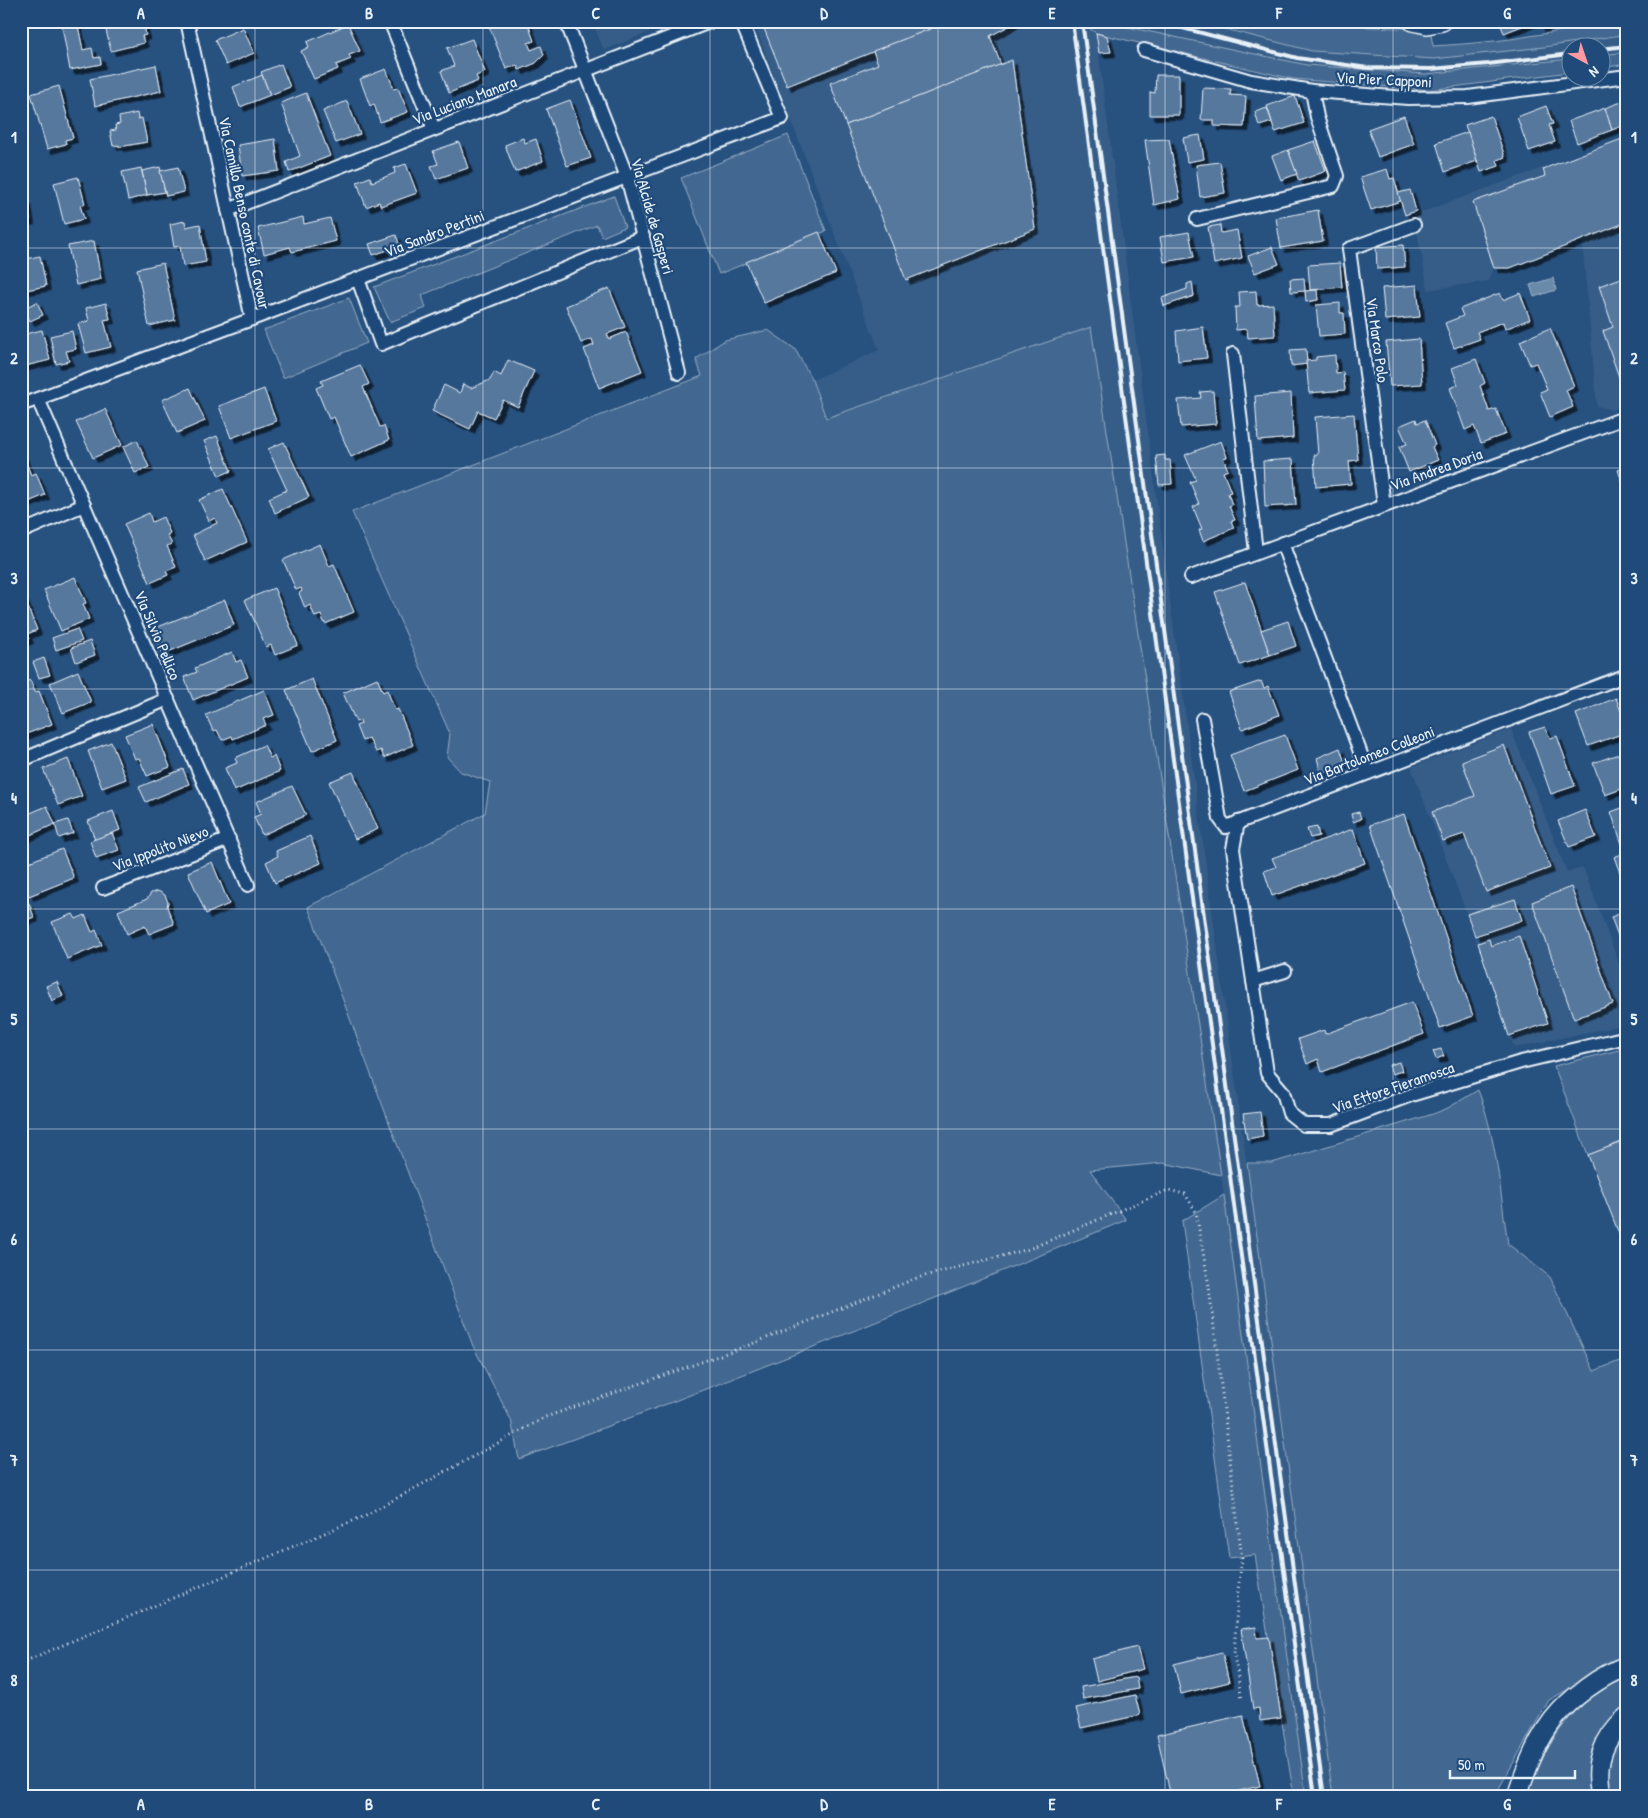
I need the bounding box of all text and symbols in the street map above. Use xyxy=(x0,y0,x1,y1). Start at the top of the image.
text: A xyxy=(137,2,145,24)
text: B xyxy=(365,2,373,24)
text: C xyxy=(592,2,601,24)
text: D xyxy=(820,2,828,24)
text: E xyxy=(1048,2,1056,24)
text: F xyxy=(1275,2,1283,24)
text: G xyxy=(1503,2,1511,24)
north arrow xyxy=(1560,38,1610,88)
text: N xyxy=(1585,63,1604,82)
street label: Via Pier Capponi xyxy=(1335,66,1433,92)
street label: Via Luciano Manara xyxy=(409,70,519,130)
street label: Via Camillo Benso conte di Cavour xyxy=(214,115,276,311)
text: 1 xyxy=(11,126,17,148)
text: 1 xyxy=(1631,126,1637,148)
street label: Via Alcide de Gasperi xyxy=(626,155,680,277)
street label: Via Sandro Pertini xyxy=(381,204,487,262)
street label: Via Marco Polo xyxy=(1361,296,1395,384)
text: 2 xyxy=(10,347,18,369)
text: 2 xyxy=(1630,347,1638,369)
street label: Via Andrea Doria xyxy=(1387,442,1485,496)
text: 3 xyxy=(10,567,18,589)
text: 3 xyxy=(1630,567,1638,589)
street label: Via Silvio Pellico xyxy=(129,587,187,684)
street label: Via Bartolomeo Colleoni xyxy=(1300,720,1438,790)
text: 4 xyxy=(11,787,17,809)
text: 4 xyxy=(1631,787,1637,809)
street label: Via Ippolito Nievo xyxy=(109,819,212,876)
text: 5 xyxy=(11,1008,18,1030)
text: 5 xyxy=(1631,1008,1638,1030)
street label: Via Ettore Fieramosca xyxy=(1329,1056,1457,1118)
text: 6 xyxy=(11,1228,18,1250)
text: 6 xyxy=(1631,1228,1638,1250)
text: 7 xyxy=(9,1449,18,1471)
text: 7 xyxy=(1629,1449,1638,1471)
text: 8 xyxy=(11,1669,18,1691)
text: 8 xyxy=(1631,1669,1638,1691)
scale bar xyxy=(1450,1748,1576,1780)
text: 50 m xyxy=(1458,1754,1485,1775)
text: A xyxy=(137,1793,145,1815)
text: B xyxy=(365,1793,373,1815)
text: C xyxy=(592,1793,601,1815)
text: D xyxy=(820,1793,828,1815)
text: E xyxy=(1048,1793,1056,1815)
text: F xyxy=(1275,1793,1283,1815)
text: G xyxy=(1503,1793,1511,1815)

